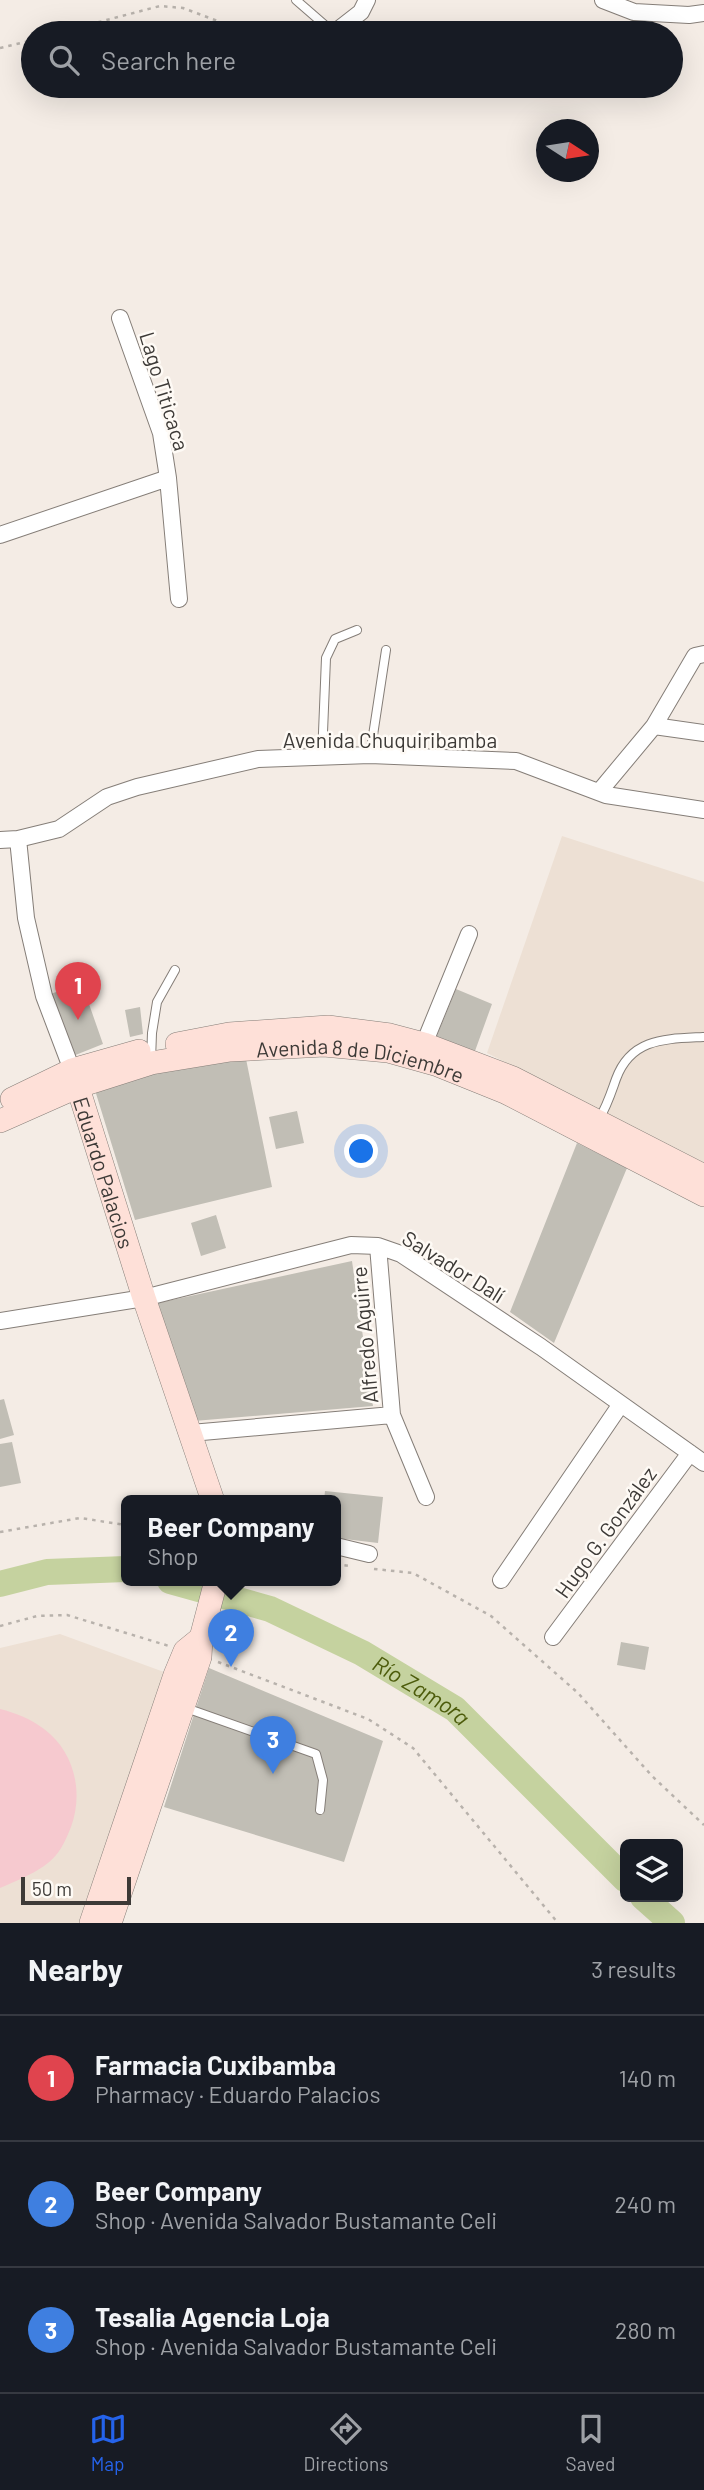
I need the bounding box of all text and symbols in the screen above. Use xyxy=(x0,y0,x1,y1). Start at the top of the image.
search box xyxy=(21,21,683,98)
icon: search xyxy=(45,41,83,79)
text: Search here xyxy=(101,44,236,75)
north arrow xyxy=(536,119,599,182)
street label: Lago Titicaca xyxy=(135,329,195,453)
street label: Avenida Chuquiribamba xyxy=(283,727,497,752)
pin: 1 xyxy=(55,962,101,1020)
street label: Avenida 8 de Diciembre xyxy=(255,1032,468,1087)
street label: Eduardo Palacios xyxy=(69,1093,140,1251)
your location xyxy=(344,1134,378,1168)
street label: Salvador Dalí xyxy=(398,1225,510,1308)
street label: Alfredo Aguirre xyxy=(346,1265,382,1405)
street label: Hugo G. González xyxy=(549,1462,661,1602)
popup xyxy=(121,1495,341,1586)
text: Beer Company xyxy=(148,1511,314,1542)
text: Shop xyxy=(148,1542,198,1570)
pin: 2 xyxy=(208,1609,254,1667)
water label: Río Zamora xyxy=(368,1649,477,1731)
pin: 3 xyxy=(250,1716,296,1774)
map controls xyxy=(620,1839,683,1902)
button: layers xyxy=(620,1839,683,1902)
scale bar xyxy=(21,1874,131,1906)
text: 50 m xyxy=(32,1877,72,1900)
text: Nearby xyxy=(28,1951,123,1987)
text: 3 results xyxy=(591,1955,676,1983)
text: Farmacia Cuxibamba xyxy=(95,2049,336,2080)
text: 1 xyxy=(47,2064,55,2092)
text: 140 m xyxy=(619,2064,676,2092)
text: Pharmacy · Eduardo Palacios xyxy=(95,2080,381,2108)
text: Beer Company xyxy=(95,2175,262,2206)
text: 2 xyxy=(45,2190,57,2218)
text: 240 m xyxy=(614,2190,676,2218)
text: Shop · Avenida Salvador Bustamante Celi xyxy=(95,2206,497,2234)
text: Tesalia Agencia Loja xyxy=(95,2301,330,2332)
text: 3 xyxy=(45,2316,57,2344)
text: 280 m xyxy=(615,2316,676,2344)
text: Shop · Avenida Salvador Bustamante Celi xyxy=(95,2332,497,2360)
tab: Map xyxy=(89,2410,127,2475)
tab: Directions xyxy=(304,2410,389,2475)
tab: Saved xyxy=(566,2410,615,2475)

